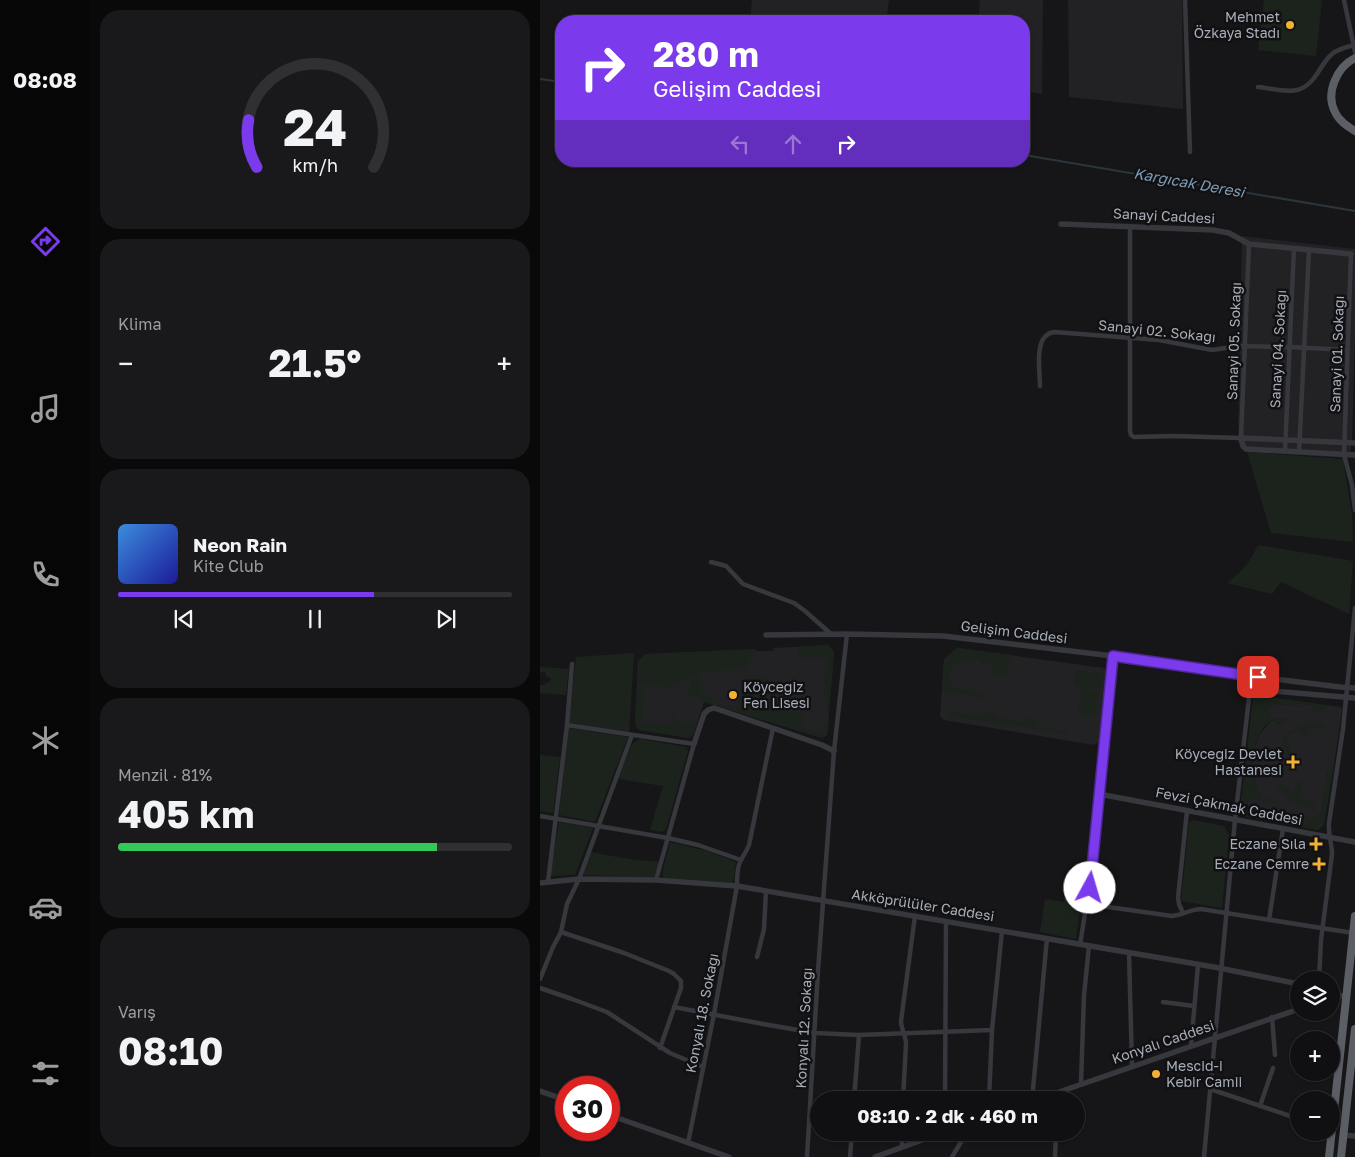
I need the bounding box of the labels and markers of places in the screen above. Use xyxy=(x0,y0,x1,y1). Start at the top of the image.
place label: Mehmet Özkaya Stadı xyxy=(1194,8,1280,41)
marker: Mehmet Özkaya Stadı xyxy=(1284,19,1296,31)
pin xyxy=(1237,656,1279,698)
place label: Köyceğiz Fen Lisesi xyxy=(743,678,810,711)
marker: Köyceğiz Fen Lisesi xyxy=(727,689,739,701)
place label: Köyceğiz Devlet Hastanesi xyxy=(1175,745,1282,778)
marker: Köyceğiz Devlet Hastanesi xyxy=(1286,755,1300,769)
place label: Eczane Sıla xyxy=(1230,835,1306,852)
marker: Eczane Sıla xyxy=(1310,838,1322,850)
place label: Eczane Cemre xyxy=(1214,855,1309,872)
marker: Eczane Cemre xyxy=(1313,858,1325,870)
place label: Mescid-i Kebir Camii xyxy=(1166,1057,1242,1090)
marker: Mescid-i Kebir Camii xyxy=(1150,1068,1162,1080)

